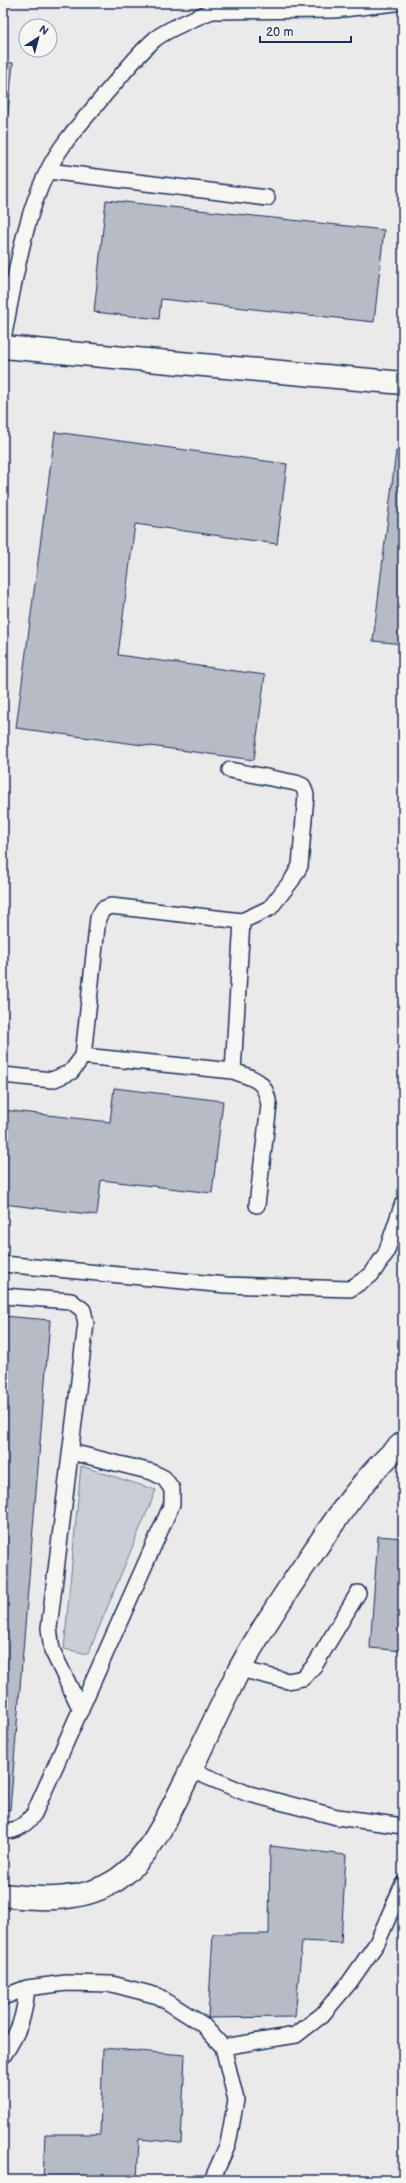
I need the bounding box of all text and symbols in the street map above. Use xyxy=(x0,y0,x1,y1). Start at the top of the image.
north arrow xyxy=(18,18,58,58)
scale bar xyxy=(260,18,351,44)
text: N xyxy=(36,23,51,38)
text: 20 m xyxy=(266,25,293,40)

